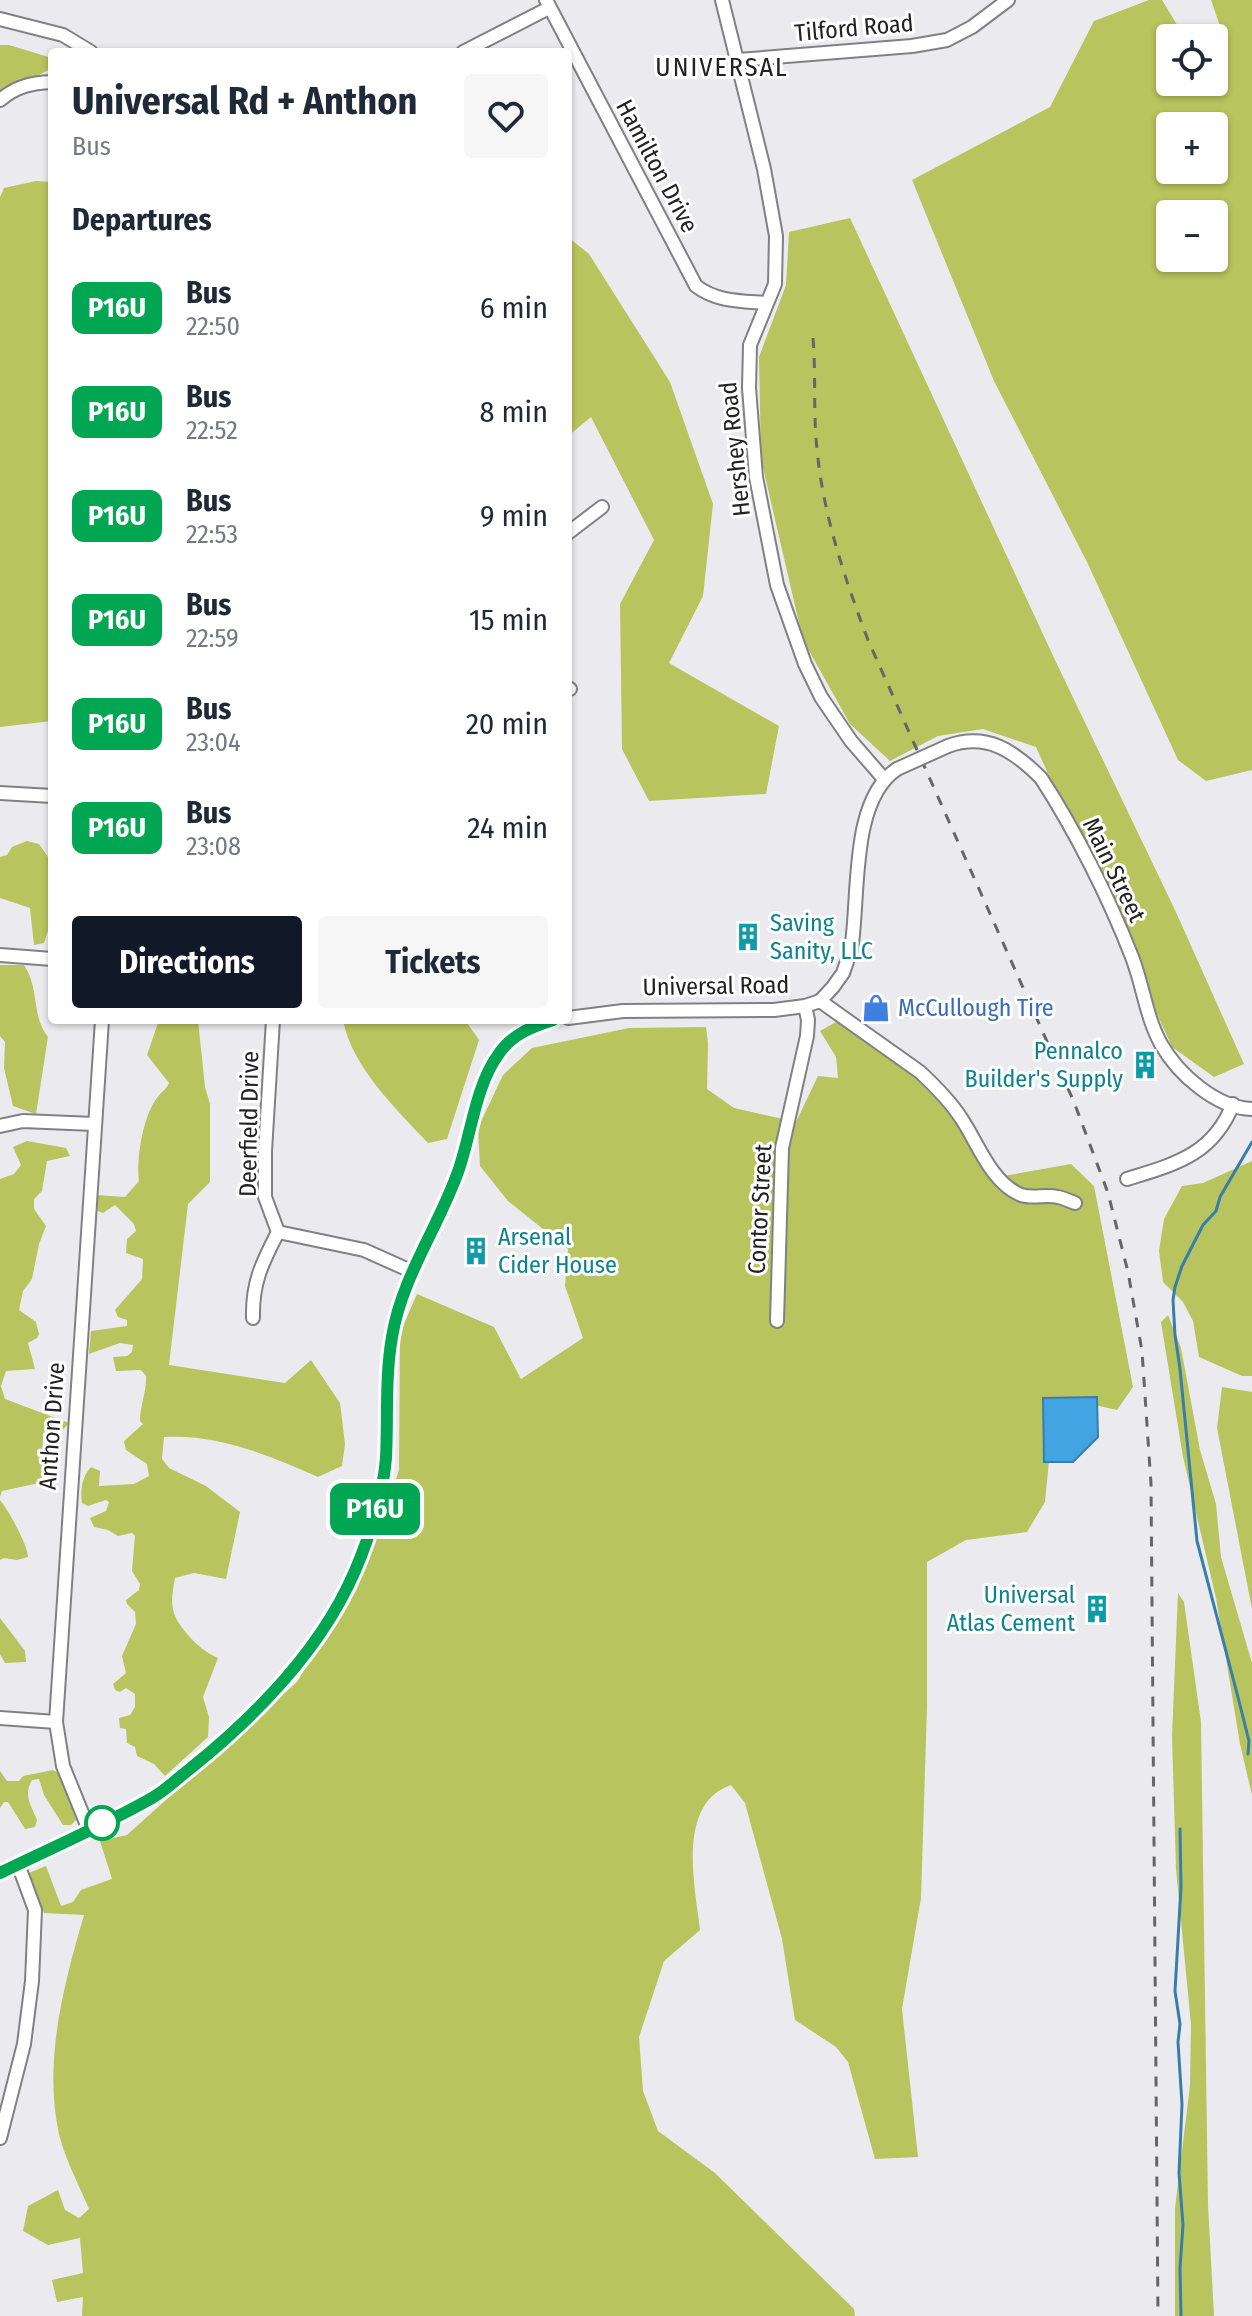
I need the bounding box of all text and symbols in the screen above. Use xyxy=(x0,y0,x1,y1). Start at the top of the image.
street label: Tilford Road xyxy=(793,9,915,47)
map controls xyxy=(1156,24,1228,272)
button: locate xyxy=(1156,24,1228,96)
district label: UNIVERSAL xyxy=(655,52,789,83)
button: heart xyxy=(464,74,548,158)
text: Universal Rd + Anthon xyxy=(72,78,417,124)
street label: Hamilton Drive xyxy=(610,95,704,237)
button: + xyxy=(1156,112,1228,184)
text: Bus xyxy=(72,131,111,162)
button: − xyxy=(1156,200,1228,272)
text: Departures xyxy=(72,202,212,238)
text: Bus xyxy=(186,275,231,311)
text: 6 min xyxy=(480,290,548,326)
text: P16U xyxy=(88,291,146,324)
text: 22:50 xyxy=(186,311,240,342)
text: Bus xyxy=(186,379,231,415)
street label: Hershey Road xyxy=(714,380,756,518)
text: 8 min xyxy=(480,394,548,430)
text: P16U xyxy=(88,395,146,428)
text: 22:52 xyxy=(186,415,238,446)
text: Bus xyxy=(186,483,231,519)
text: 9 min xyxy=(480,498,548,534)
text: P16U xyxy=(88,499,146,532)
text: 22:53 xyxy=(186,519,238,550)
text: Bus xyxy=(186,587,231,623)
text: 15 min xyxy=(469,602,548,638)
text: P16U xyxy=(88,603,146,636)
text: 22:59 xyxy=(186,623,239,654)
text: Bus xyxy=(186,691,231,727)
text: 20 min xyxy=(466,706,548,742)
text: P16U xyxy=(88,707,146,740)
text: 23:04 xyxy=(186,727,241,758)
text: Bus xyxy=(186,795,231,831)
text: 24 min xyxy=(467,810,548,846)
text: P16U xyxy=(88,811,146,844)
street label: Main Street xyxy=(1077,813,1151,927)
text: 23:08 xyxy=(186,831,241,862)
place label: Saving Sanity, LLC xyxy=(770,909,873,965)
button: Directions xyxy=(72,916,302,1008)
button: Tickets xyxy=(318,916,548,1008)
building icon: Saving Sanity, LLC xyxy=(733,922,763,952)
street label: Universal Road xyxy=(642,971,790,1001)
shop icon: McCullough Tire xyxy=(861,993,891,1023)
place label: McCullough Tire xyxy=(898,994,1054,1022)
place label: Pennalco Builder's Supply xyxy=(965,1037,1123,1093)
building icon: Pennalco Builder's Supply xyxy=(1130,1050,1160,1080)
street label: Deerfield Drive xyxy=(234,1051,264,1197)
street label: Contor Street xyxy=(743,1143,777,1275)
place label: Arsenal Cider House xyxy=(498,1223,617,1279)
building icon: Arsenal Cider House xyxy=(461,1236,491,1266)
street label: Anthon Drive xyxy=(34,1361,70,1491)
line badge: P16U xyxy=(319,1483,431,1535)
text: P16U xyxy=(346,1492,404,1525)
place label: Universal Atlas Cement xyxy=(947,1581,1075,1637)
building icon: Universal Atlas Cement xyxy=(1082,1594,1112,1624)
unlabelled marker xyxy=(85,1806,119,1840)

